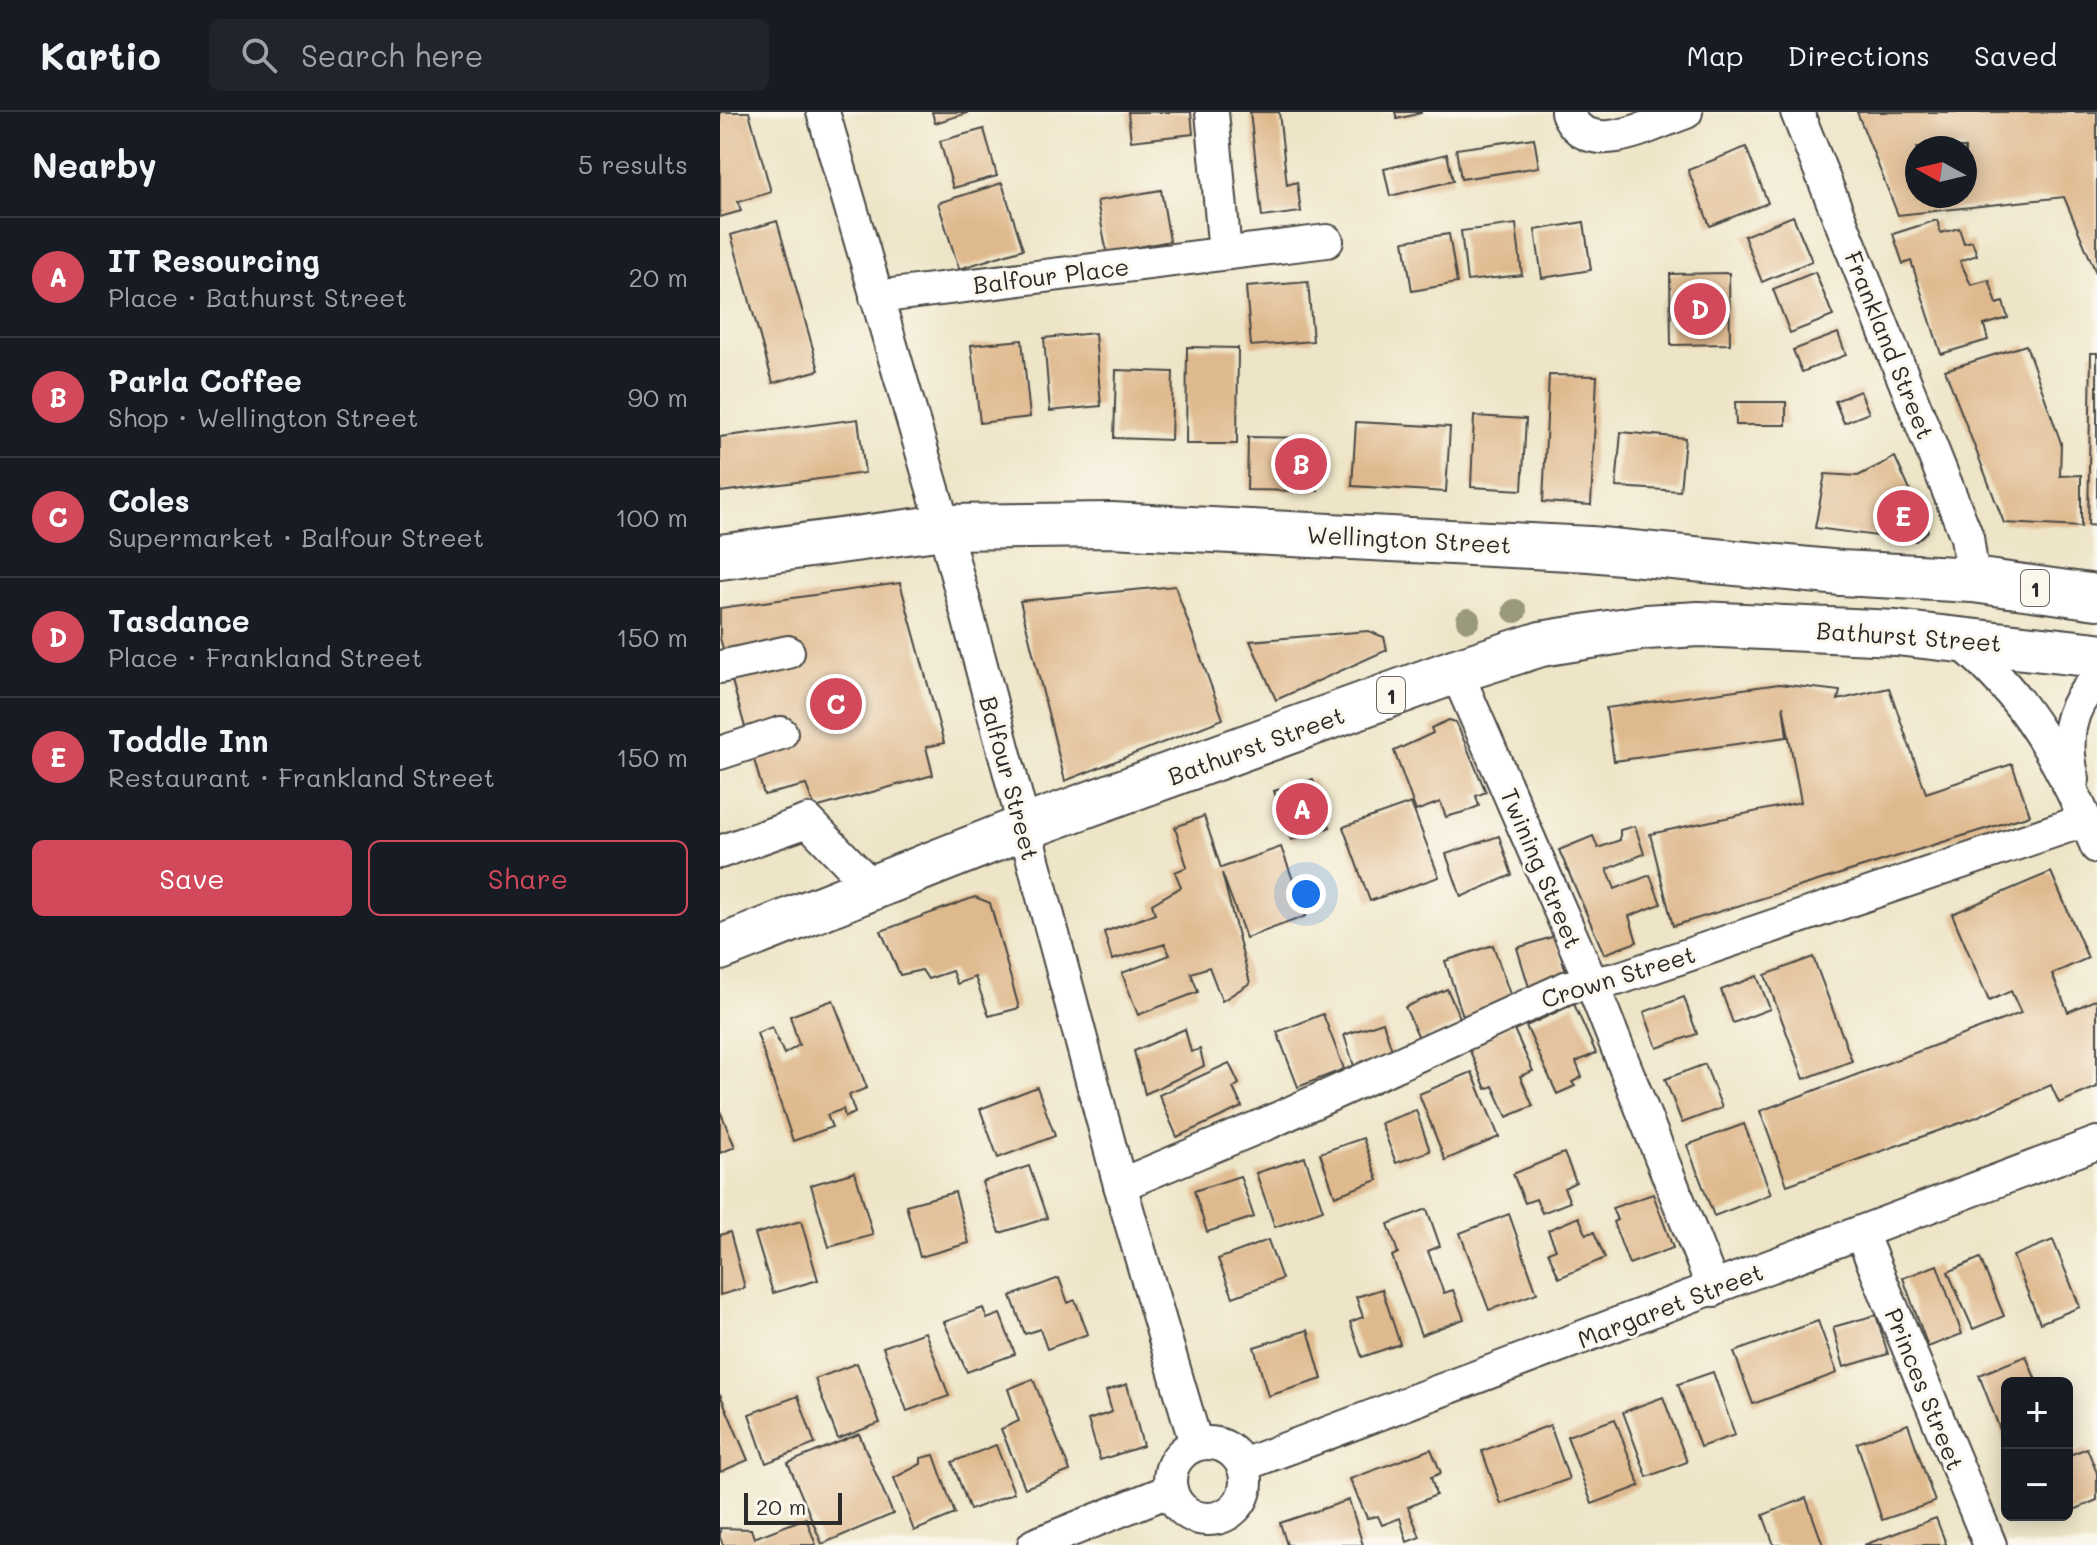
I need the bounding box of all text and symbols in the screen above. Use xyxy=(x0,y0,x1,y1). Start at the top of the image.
search box xyxy=(209,19,769,91)
text: Kartio xyxy=(40,30,161,80)
icon: search xyxy=(237,33,281,77)
text: Search here xyxy=(301,35,483,75)
text: Map xyxy=(1687,37,1744,73)
text: Directions xyxy=(1788,37,1930,73)
text: Saved xyxy=(1974,37,2057,73)
north arrow xyxy=(1905,136,1977,208)
text: Nearby xyxy=(32,142,157,187)
text: 5 results xyxy=(578,147,688,181)
text: IT Resourcing xyxy=(108,240,320,280)
street label: Frankland Street xyxy=(1838,246,1942,444)
street label: Balfour Place xyxy=(971,250,1131,300)
text: A xyxy=(49,260,67,294)
text: 20 m xyxy=(628,260,688,294)
pin: D xyxy=(1674,279,1726,339)
text: Place · Bathurst Street xyxy=(108,280,407,314)
text: Parla Coffee xyxy=(108,360,302,400)
text: B xyxy=(49,380,67,414)
text: 90 m xyxy=(628,380,688,414)
text: Shop · Wellington Street xyxy=(108,400,419,434)
pin: B xyxy=(1275,434,1327,494)
text: Coles xyxy=(108,480,190,520)
pin: E xyxy=(1877,486,1929,546)
text: C xyxy=(48,500,68,534)
text: 100 m xyxy=(615,500,688,534)
street label: Wellington Street xyxy=(1306,518,1512,560)
text: Supermarket · Balfour Street xyxy=(108,520,484,554)
road number: 1 xyxy=(2021,570,2049,606)
text: Tasdance xyxy=(108,600,250,640)
street label: Bathurst Street xyxy=(1815,614,2003,658)
text: D xyxy=(49,620,67,654)
text: 150 m xyxy=(616,620,688,654)
text: Place · Frankland Street xyxy=(108,640,423,674)
pin: C xyxy=(810,674,862,734)
road number: 1 xyxy=(1377,677,1405,713)
street label: Balfour Street xyxy=(973,693,1047,863)
street label: Bathurst Street xyxy=(1164,699,1348,791)
text: Toddle Inn xyxy=(108,720,268,760)
text: E xyxy=(50,740,66,774)
text: 150 m xyxy=(616,740,688,774)
text: Restaurant · Frankland Street xyxy=(108,760,495,794)
pin: A xyxy=(1276,779,1328,839)
street label: Twining Street xyxy=(1494,783,1590,953)
button: Save xyxy=(32,840,352,916)
button: Share xyxy=(368,840,688,916)
your location xyxy=(1286,874,1326,914)
street label: Crown Street xyxy=(1537,938,1699,1014)
street label: Margaret Street xyxy=(1573,1255,1767,1355)
street label: Princes Street xyxy=(1878,1303,1972,1475)
map controls xyxy=(2001,1377,2073,1521)
button: + xyxy=(2001,1377,2073,1449)
button: − xyxy=(2001,1449,2073,1521)
scale bar xyxy=(744,1489,842,1525)
text: 20 m xyxy=(756,1492,806,1521)

